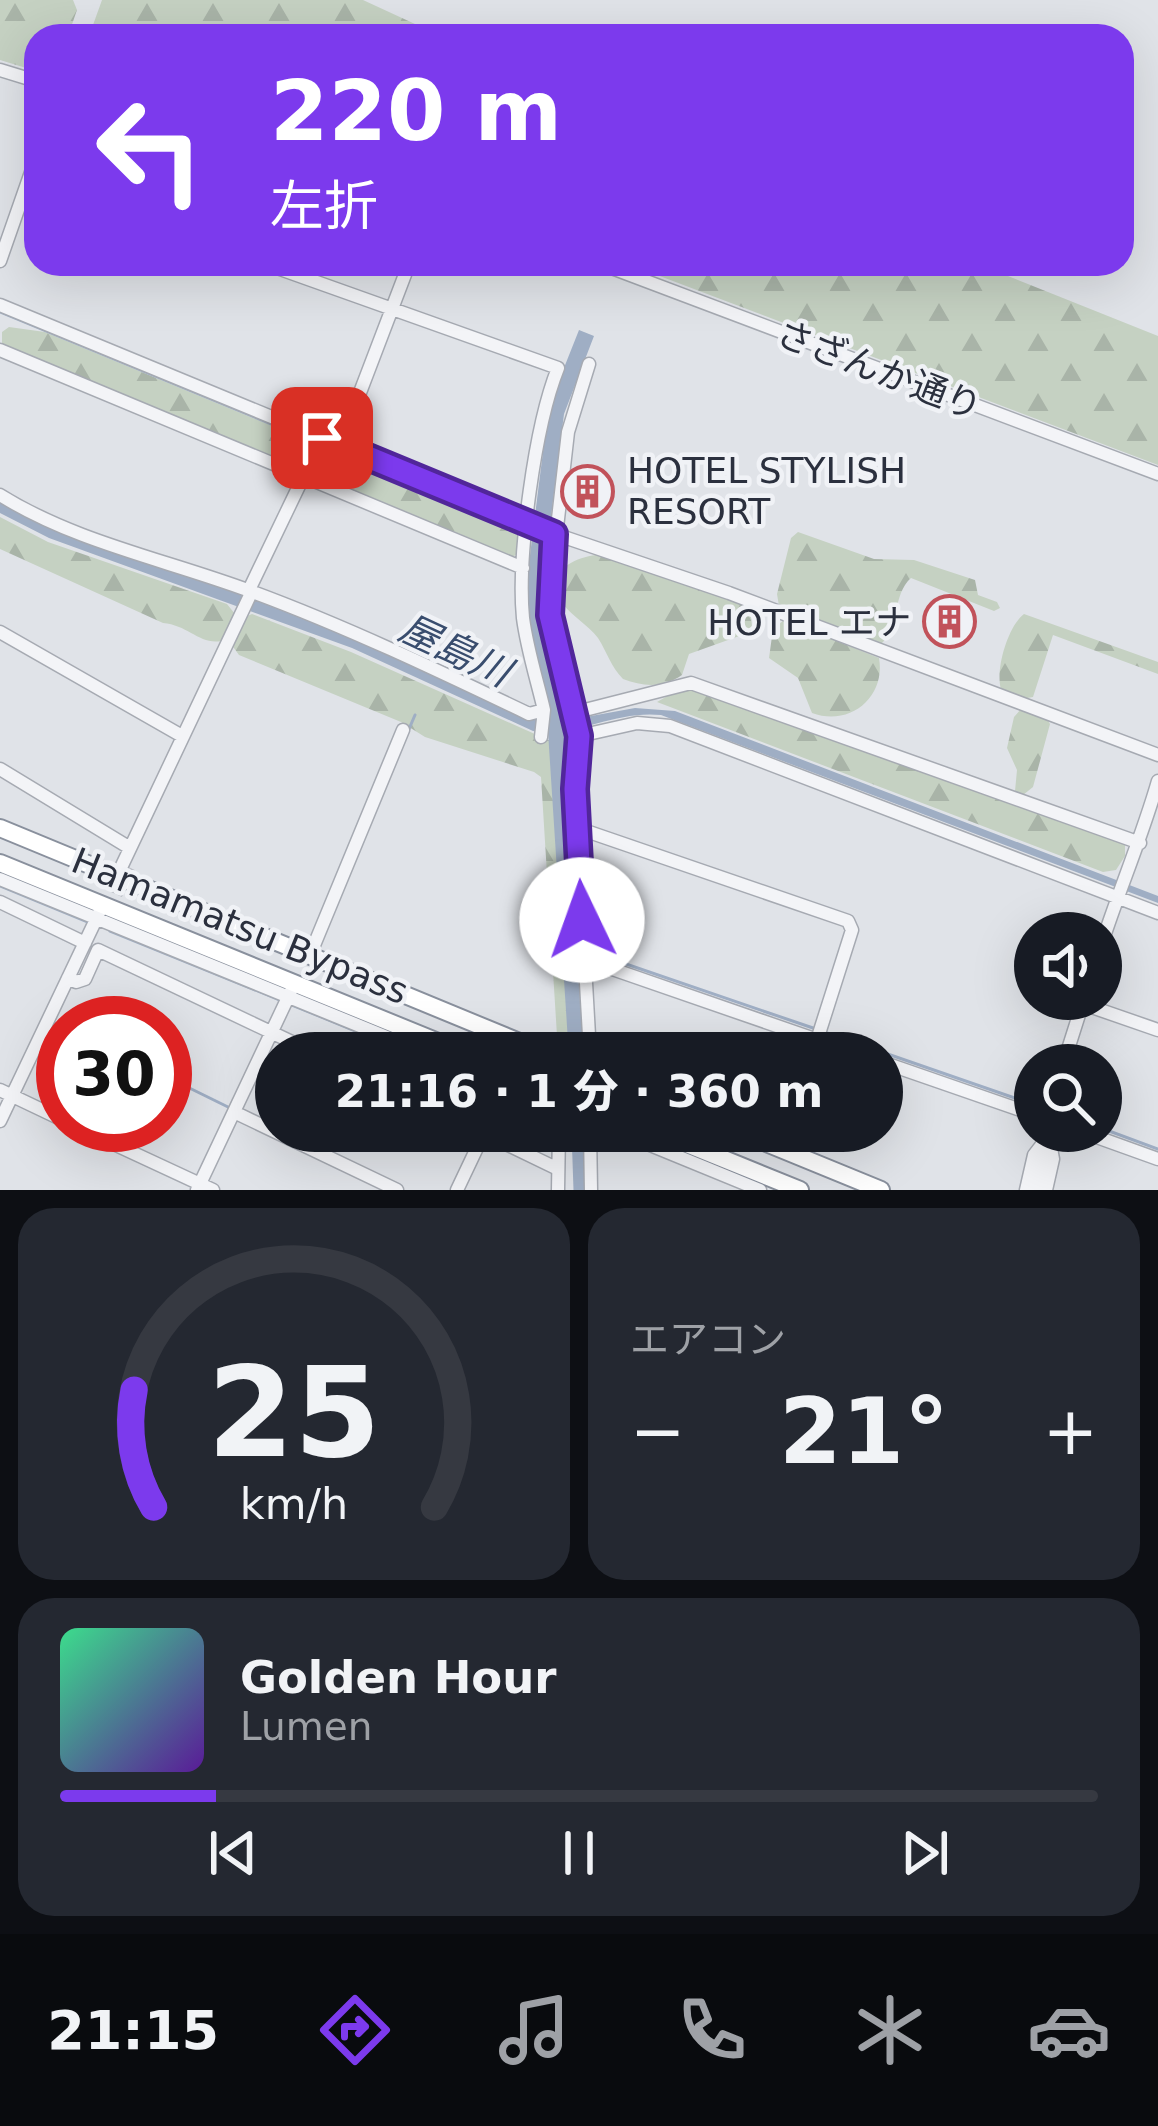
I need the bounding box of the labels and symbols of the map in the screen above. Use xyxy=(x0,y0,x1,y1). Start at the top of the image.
street label: さざんか通り xyxy=(771,312,987,428)
pin xyxy=(271,387,373,489)
place label: HOTEL STYLISH RESORT xyxy=(627,450,906,532)
building icon: HOTEL STYLISH RESORT xyxy=(560,463,616,519)
building icon: HOTEL エナ xyxy=(922,594,978,650)
place label: HOTEL エナ xyxy=(707,602,911,643)
water label: 屋島川 xyxy=(392,605,521,697)
street label: Hamamatsu Bypass xyxy=(66,840,414,1012)
position arrow xyxy=(519,857,645,983)
speed limit sign: 30 xyxy=(36,996,192,1152)

